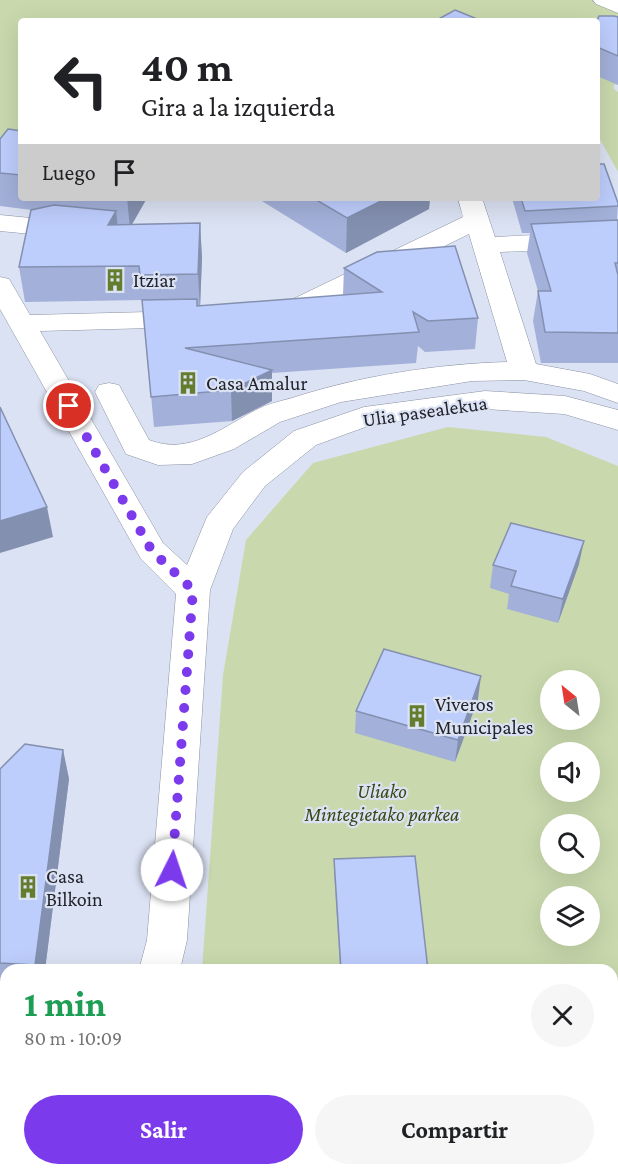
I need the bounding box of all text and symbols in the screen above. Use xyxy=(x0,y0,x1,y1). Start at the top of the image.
icon: left xyxy=(42,42,120,120)
text: 40 m xyxy=(141,43,233,90)
text: Gira a la izquierda xyxy=(141,92,335,122)
icon: arrive xyxy=(108,156,141,189)
text: Luego xyxy=(42,160,96,185)
building icon: Itziar xyxy=(102,267,128,293)
place label: Itziar xyxy=(133,269,176,291)
building icon: Casa Amalur xyxy=(175,370,201,396)
place label: Casa Amalur xyxy=(206,372,307,394)
pin xyxy=(43,380,94,431)
icon: arrive xyxy=(52,389,85,422)
street label: Ulia pasealekua xyxy=(361,391,489,432)
north arrow xyxy=(540,670,600,730)
map controls xyxy=(540,670,600,946)
place label: Viveros Municipales xyxy=(435,693,534,739)
building icon: Viveros Municipales xyxy=(404,703,430,729)
button: sound xyxy=(540,742,600,802)
park label: Uliako Mintegietako parkea xyxy=(303,780,460,826)
button: search xyxy=(540,814,600,874)
position arrow xyxy=(140,838,204,902)
place label: Casa Bilkoin xyxy=(46,865,103,910)
building icon: Casa Bilkoin xyxy=(15,874,41,900)
button: layers xyxy=(540,886,600,946)
text: 1 min xyxy=(24,984,106,1024)
button: close xyxy=(531,984,594,1047)
text: 80 m · 10:09 xyxy=(24,1027,122,1049)
button: Salir xyxy=(24,1095,303,1164)
button: Compartir xyxy=(315,1095,594,1164)

